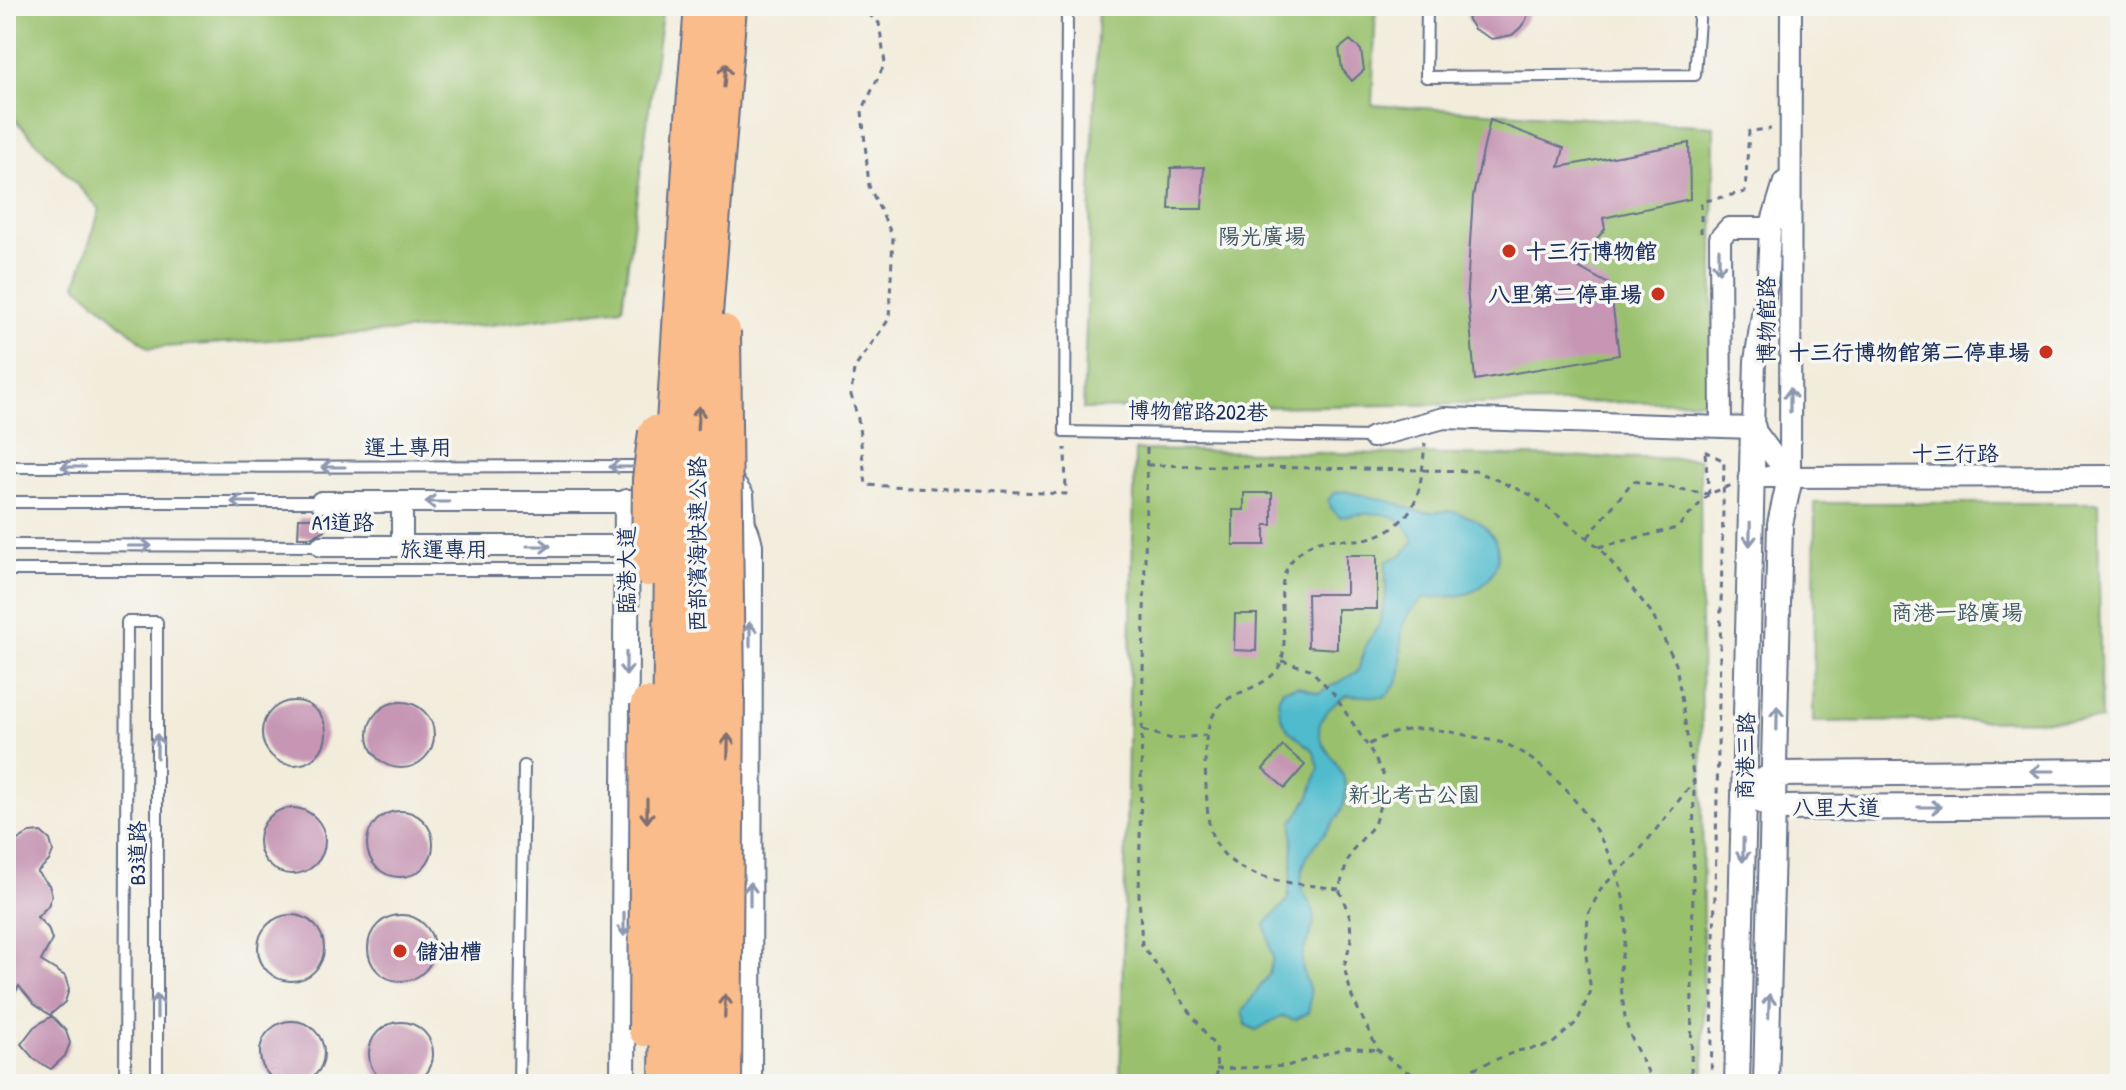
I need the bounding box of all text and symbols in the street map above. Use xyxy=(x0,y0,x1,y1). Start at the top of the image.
one-way arrow xyxy=(718,62,733,89)
park label: 陽光廣場 xyxy=(1218,221,1306,251)
place label: 十三行博物館 xyxy=(1525,236,1657,266)
marker: 十三行博物館 xyxy=(1500,242,1518,260)
one-way arrow xyxy=(1711,247,1727,274)
street label: 博物館路 xyxy=(1751,276,1781,364)
place label: 八里第二停車場 xyxy=(1488,279,1642,309)
marker: 八里第二停車場 xyxy=(1649,285,1667,303)
place label: 十三行博物館第二停車場 xyxy=(1788,337,2030,367)
marker: 十三行博物館第二停車場 xyxy=(2037,343,2055,361)
one-way arrow xyxy=(1782,387,1798,414)
street label: 博物館路202巷 xyxy=(1128,395,1268,427)
one-way arrow xyxy=(691,405,706,432)
street label: 運土專用 xyxy=(364,432,452,462)
street label: 十三行路 xyxy=(1911,438,1999,468)
street label: 西部濱海快速公路 xyxy=(682,456,712,632)
one-way arrow xyxy=(60,459,87,475)
one-way arrow xyxy=(320,459,347,475)
one-way arrow xyxy=(608,459,635,475)
one-way arrow xyxy=(230,494,257,510)
one-way arrow xyxy=(424,494,451,510)
street label: A1道路 xyxy=(312,507,374,537)
one-way arrow xyxy=(1743,520,1758,547)
street label: 臨港大道 xyxy=(611,526,641,614)
street label: 旅運專用 xyxy=(400,534,488,564)
one-way arrow xyxy=(126,538,153,554)
one-way arrow xyxy=(525,538,552,554)
park label: 商港一路廣場 xyxy=(1891,597,2023,627)
one-way arrow xyxy=(742,621,758,648)
one-way arrow xyxy=(618,650,634,677)
one-way arrow xyxy=(1769,705,1784,732)
street label: 商港三路 xyxy=(1729,712,1761,800)
one-way arrow xyxy=(149,733,165,760)
one-way arrow xyxy=(720,733,736,760)
one-way arrow xyxy=(2029,763,2056,779)
park label: 新北考古公園 xyxy=(1348,779,1480,809)
street label: 八里大道 xyxy=(1792,792,1880,822)
one-way arrow xyxy=(639,797,655,824)
one-way arrow xyxy=(1916,799,1943,815)
street label: B3道路 xyxy=(122,820,152,886)
one-way arrow xyxy=(1735,836,1750,863)
one-way arrow xyxy=(742,881,758,908)
one-way arrow xyxy=(616,910,632,937)
place label: 儲油槽 xyxy=(416,936,482,966)
marker: 儲油槽 xyxy=(391,942,409,960)
one-way arrow xyxy=(149,993,165,1020)
one-way arrow xyxy=(718,993,733,1020)
one-way arrow xyxy=(1761,993,1776,1020)

